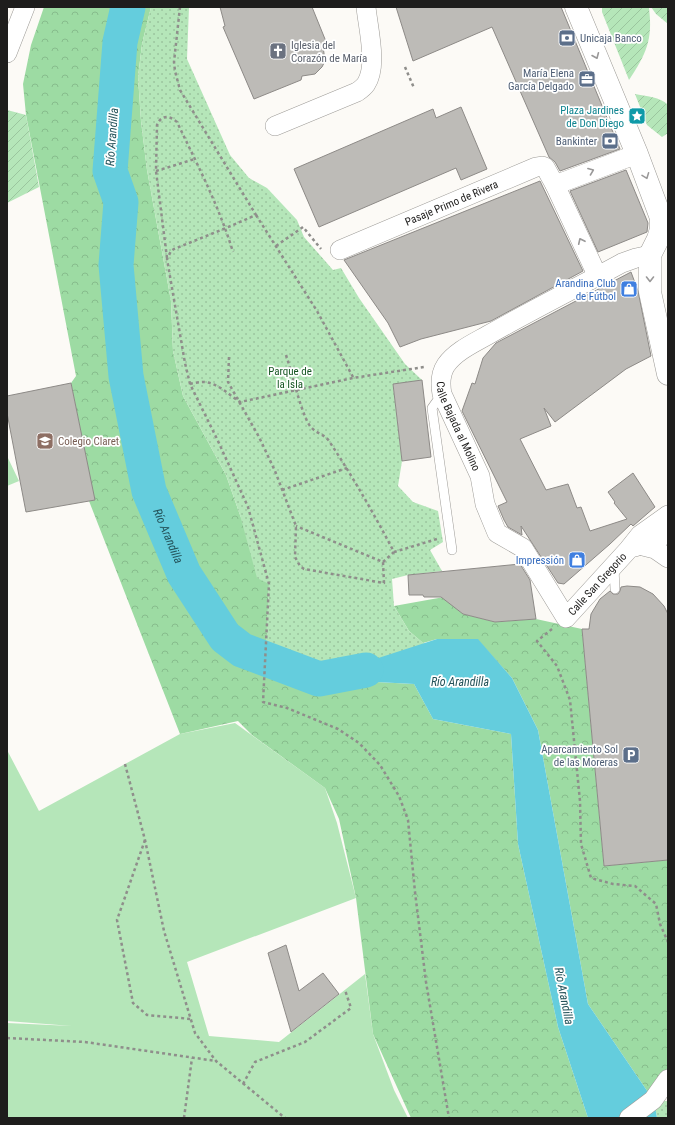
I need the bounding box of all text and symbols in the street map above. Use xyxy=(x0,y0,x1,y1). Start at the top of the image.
bank icon: Unicaja Banco xyxy=(557,28,577,48)
place label: Unicaja Banco xyxy=(580,32,642,45)
place label: Iglesia del Corazón de María xyxy=(291,39,367,65)
church icon: Iglesia del Corazón de María xyxy=(268,41,288,61)
one-way arrow xyxy=(592,52,600,59)
place label: María Elena García Delgado xyxy=(508,67,574,93)
office icon: María Elena García Delgado xyxy=(577,69,597,89)
place label: Plaza Jardines de Don Diego xyxy=(560,104,624,130)
place icon: Plaza Jardines de Don Diego xyxy=(627,106,647,126)
water label: Río Arandilla xyxy=(103,108,121,166)
bank icon: Bankinter xyxy=(600,131,620,151)
place label: Bankinter xyxy=(556,135,598,148)
one-way arrow xyxy=(588,167,595,175)
one-way arrow xyxy=(641,172,649,179)
street label: Pasaje Primo de Rivera xyxy=(403,178,500,229)
one-way arrow xyxy=(578,238,586,246)
one-way arrow xyxy=(646,276,654,282)
place label: Arandina Club de Fútbol xyxy=(555,277,616,303)
shop icon: Arandina Club de Fútbol xyxy=(619,279,639,299)
park label: Parque de la Isla xyxy=(268,365,312,391)
street label: Calle Bajada al Molino xyxy=(434,381,483,474)
school or university icon: Colegio Claret xyxy=(35,431,55,451)
place label: Colegio Claret xyxy=(58,435,119,448)
water label: Río Arandilla xyxy=(150,507,186,566)
street label: Calle San Gregorio xyxy=(566,550,630,618)
shop icon: Impressión xyxy=(567,550,587,570)
place label: Impressión xyxy=(516,554,564,567)
water label: Río Arandilla xyxy=(431,675,489,689)
place label: Aparcamiento Sol de las Moreras xyxy=(541,743,618,769)
parking icon: Aparcamiento Sol de las Moreras xyxy=(621,745,641,765)
water label: Río Arandilla xyxy=(552,966,576,1026)

